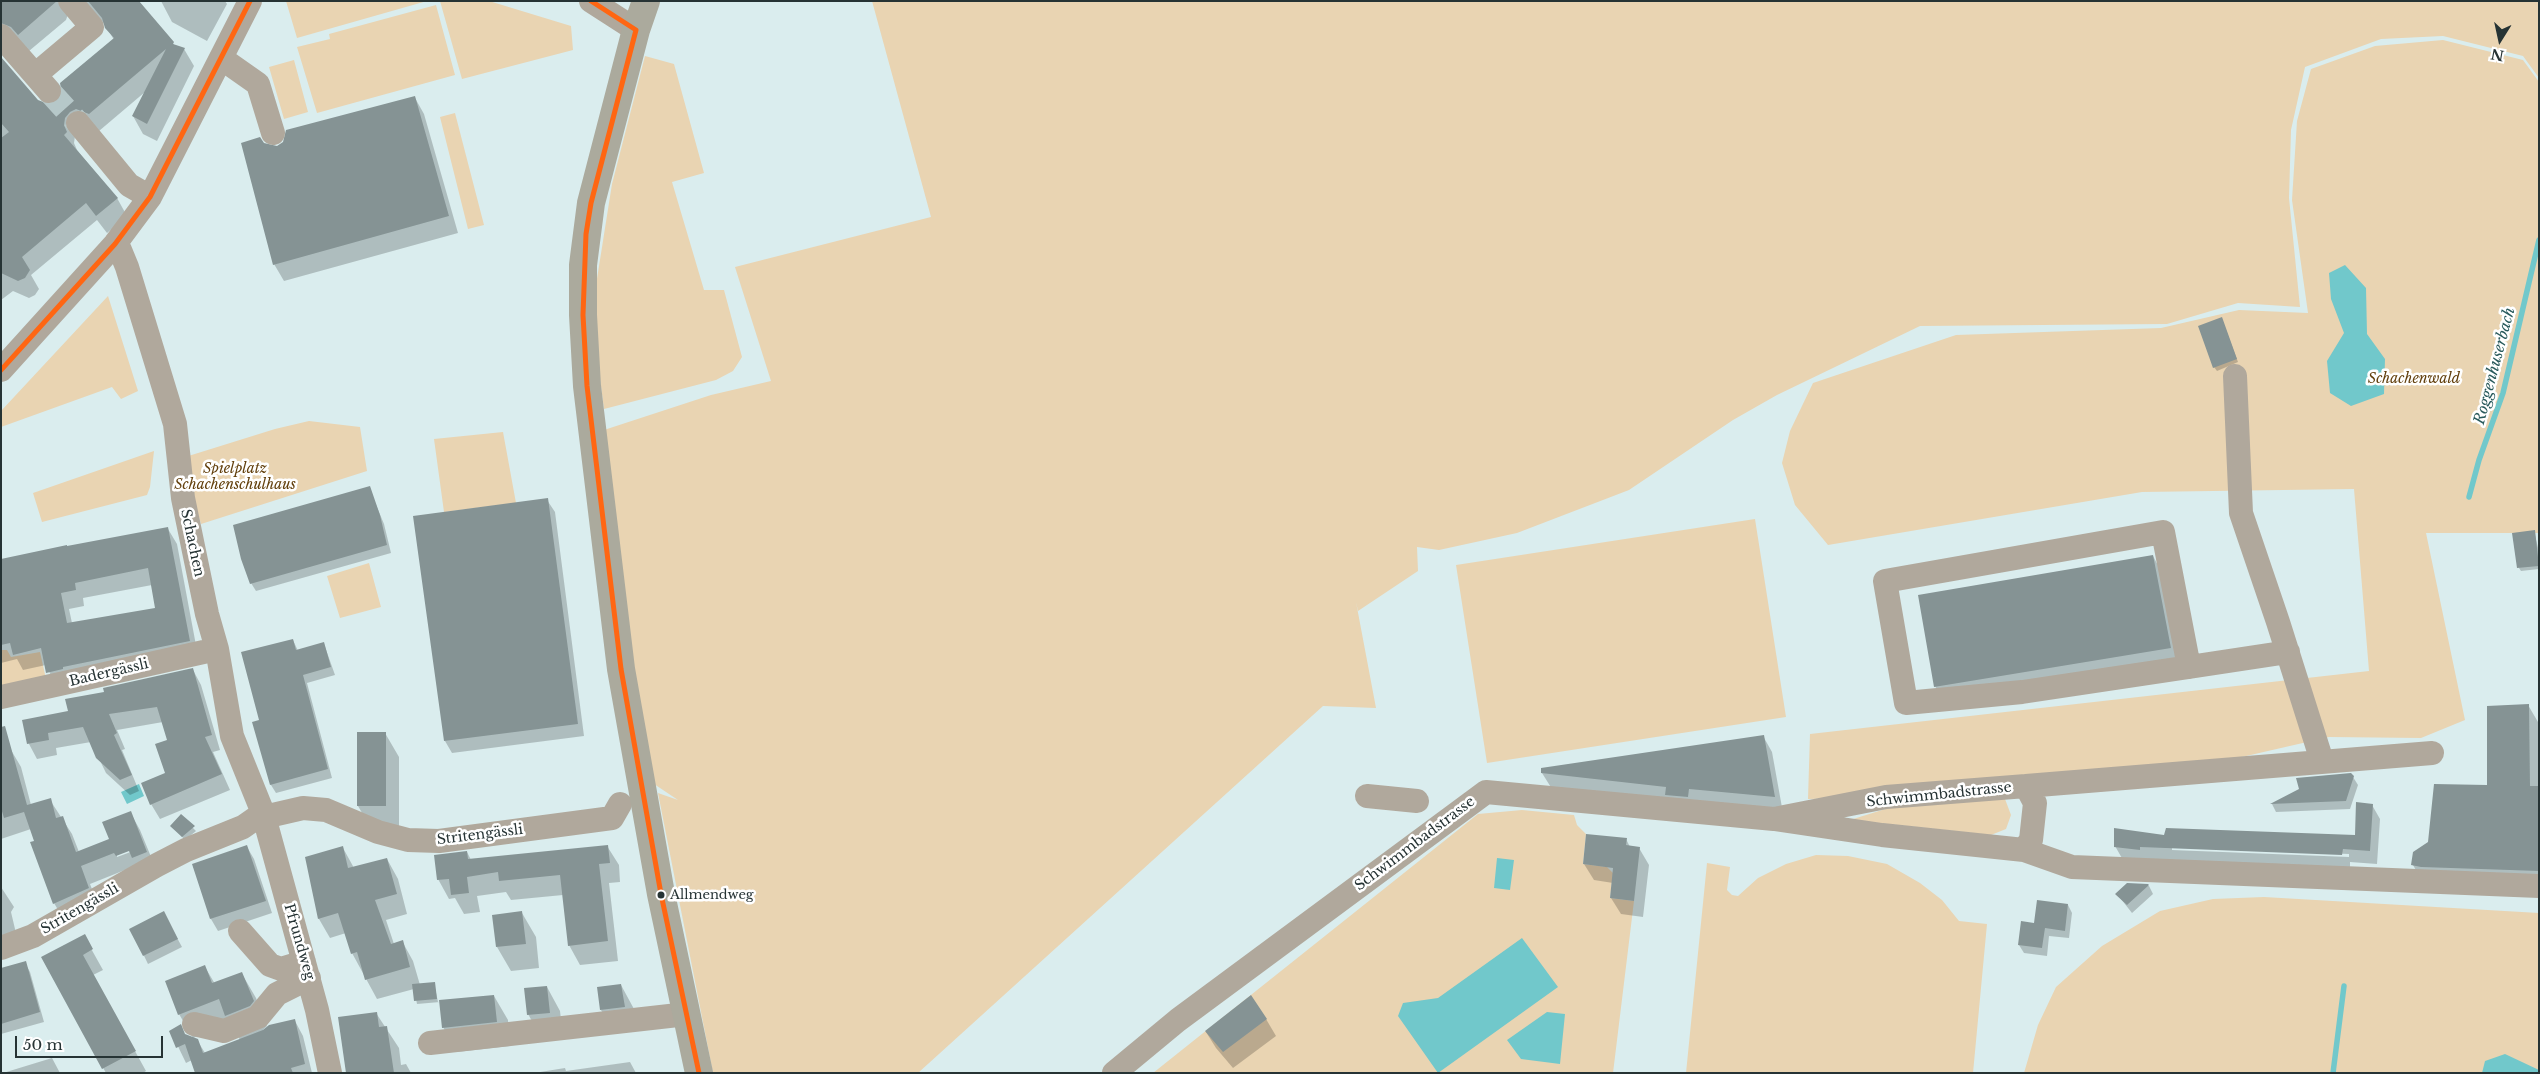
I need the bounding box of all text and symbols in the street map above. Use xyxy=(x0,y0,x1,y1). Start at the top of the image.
north arrow xyxy=(2475,15,2525,65)
text: N xyxy=(2489,45,2505,65)
water label: Roggenhuserbach xyxy=(2471,306,2519,426)
park label: Schachenwald xyxy=(2368,371,2460,387)
park label: Spielplatz Schachenschulhaus xyxy=(174,461,296,494)
street label: Schachen xyxy=(177,508,207,578)
street label: Badergässli xyxy=(68,656,150,690)
street label: Schwimmbadstrasse xyxy=(1866,779,2012,811)
street label: Schwimmbadstrasse xyxy=(1352,793,1478,895)
street label: Stritengässli xyxy=(436,821,524,849)
street label: Stritengässli xyxy=(38,880,122,938)
place label: Allmendweg xyxy=(670,887,754,903)
marker: Allmendweg xyxy=(656,890,666,900)
street label: Pfrundweg xyxy=(280,902,318,982)
scale bar xyxy=(18,1026,165,1058)
text: 50 m xyxy=(23,1035,63,1054)

